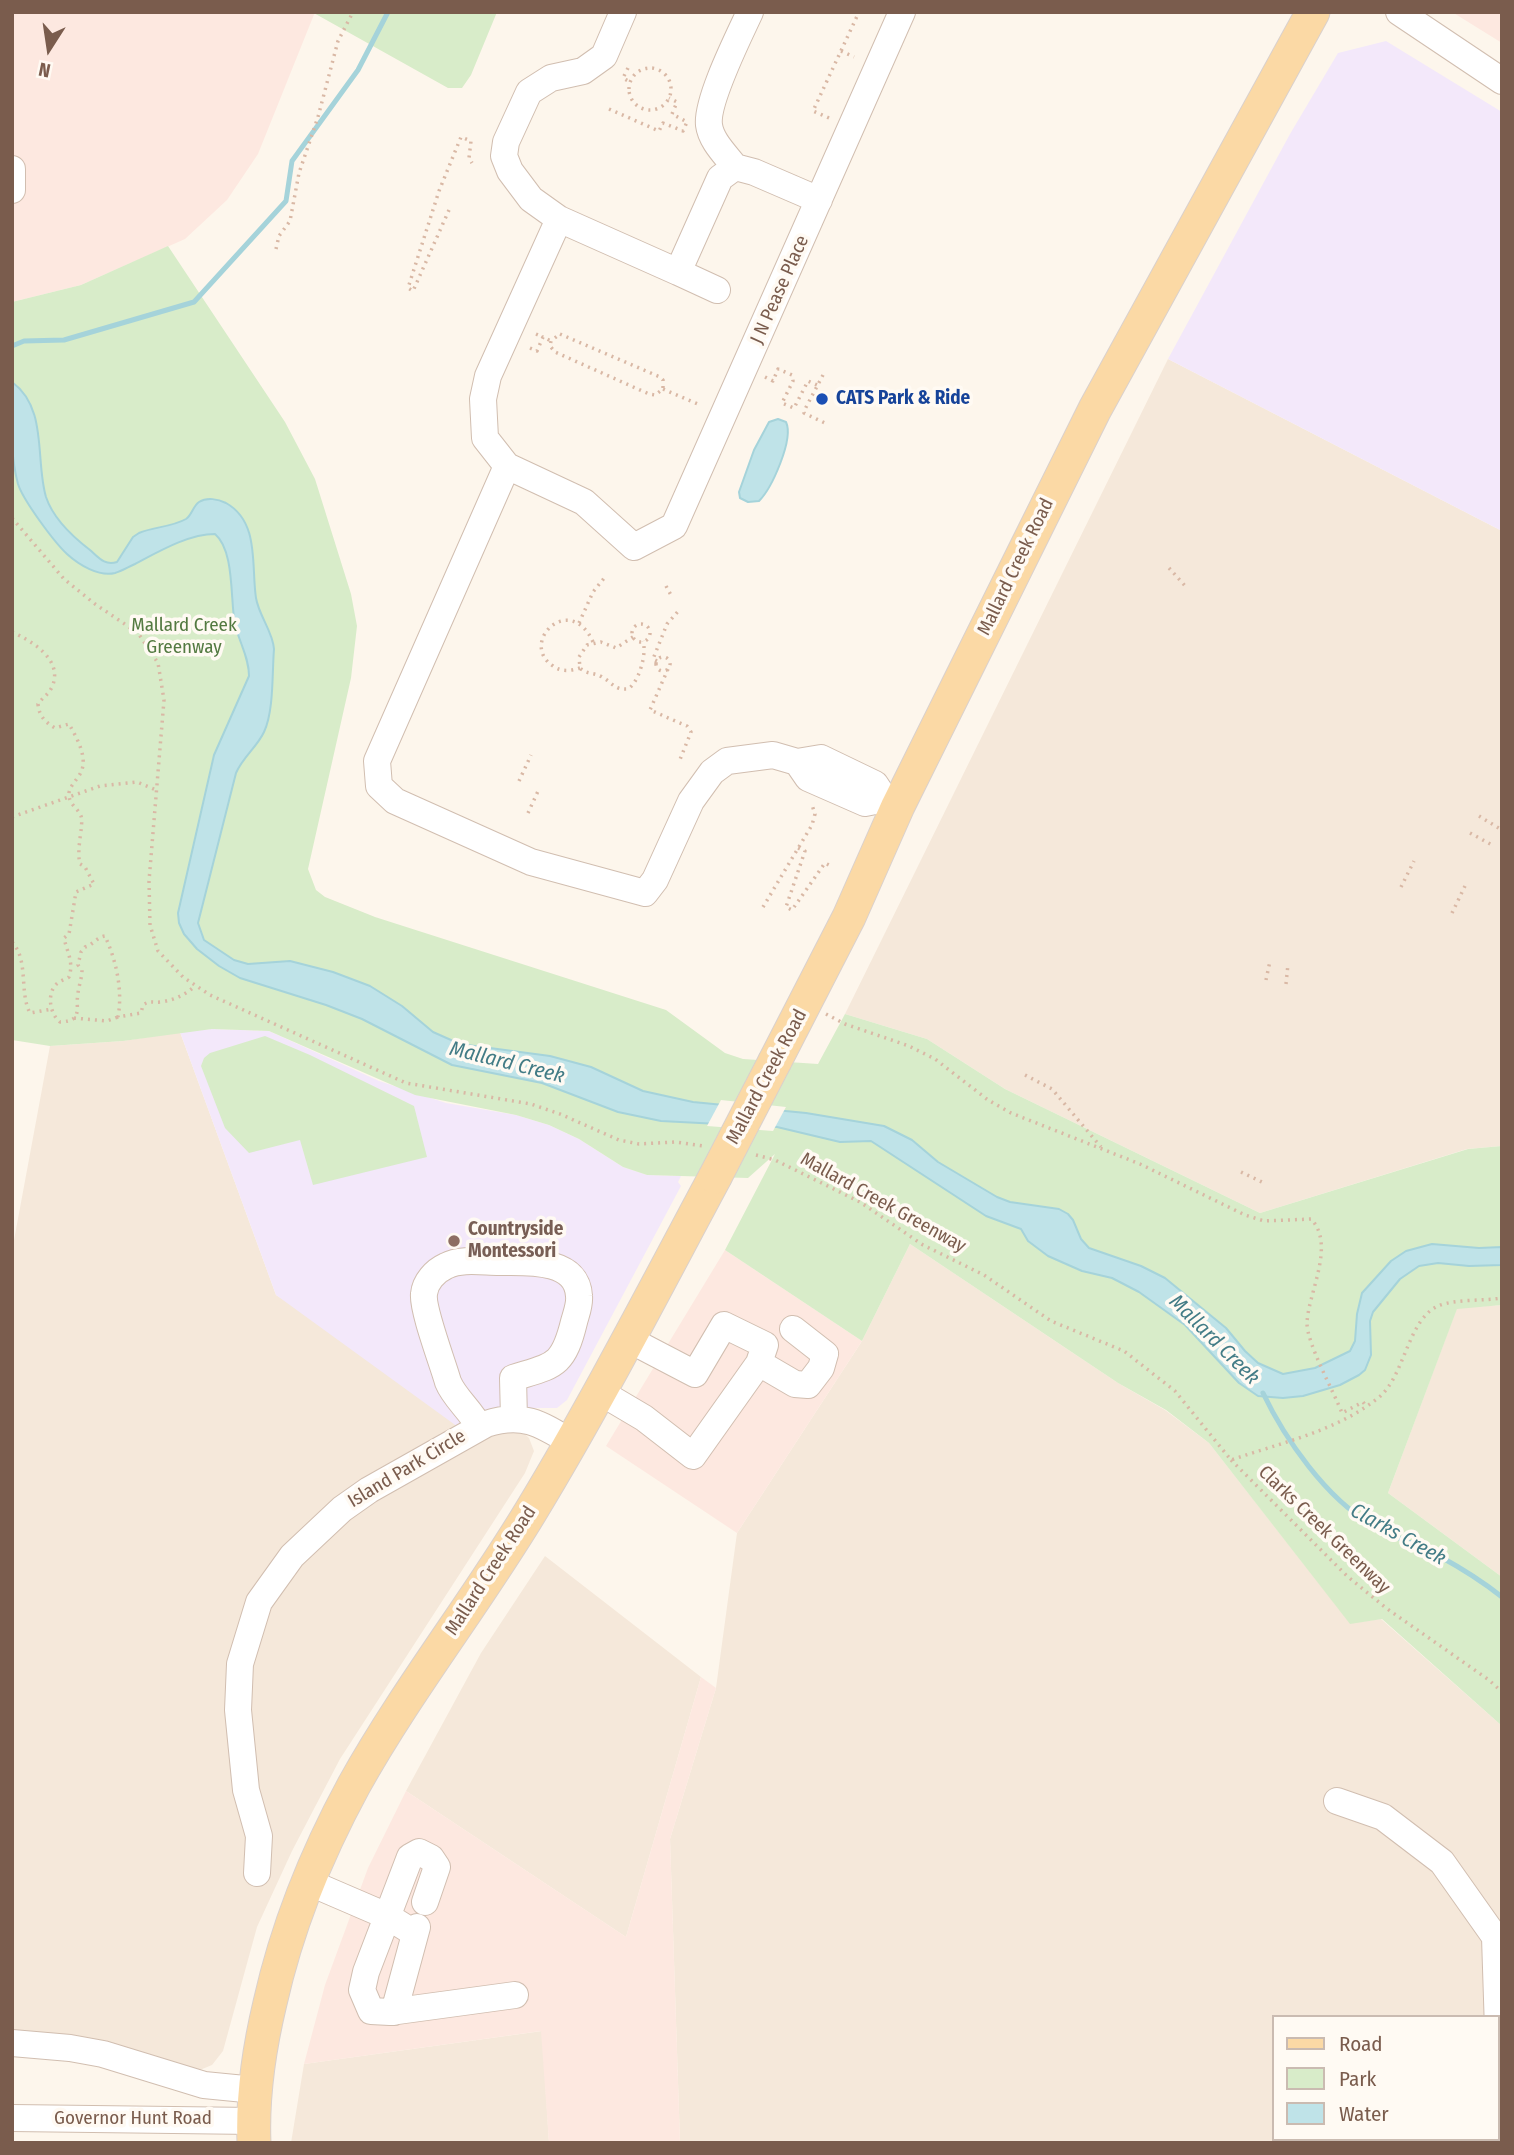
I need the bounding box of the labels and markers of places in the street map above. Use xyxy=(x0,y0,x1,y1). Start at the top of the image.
place label: CATS Park & Ride xyxy=(836,388,970,410)
marker: CATS Park & Ride xyxy=(814,391,830,407)
place label: Countryside Montessori xyxy=(468,1219,563,1263)
marker: Countryside Montessori xyxy=(446,1233,462,1249)

